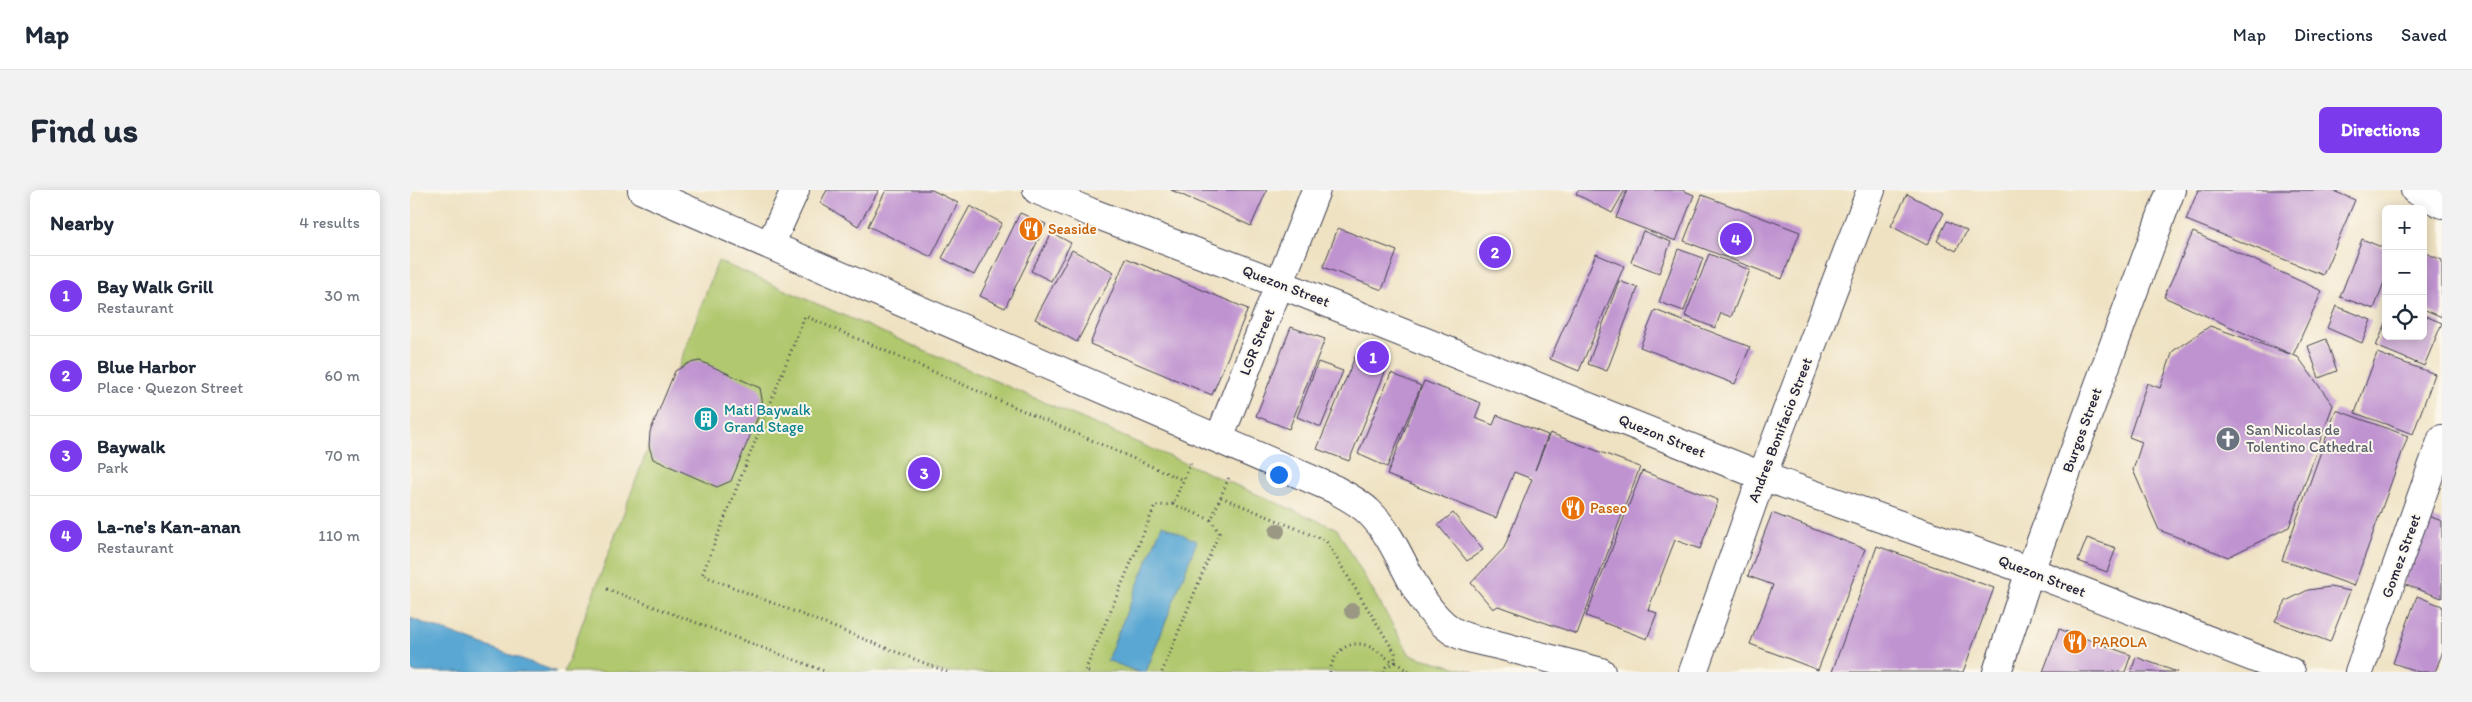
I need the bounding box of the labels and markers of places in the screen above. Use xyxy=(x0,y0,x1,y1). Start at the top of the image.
restaurant icon: Seaside xyxy=(1018,216,1044,242)
place label: Seaside xyxy=(1048,220,1097,238)
pin: 4 xyxy=(1720,220,1752,258)
pin: 2 xyxy=(1479,233,1511,271)
pin: 1 xyxy=(1357,338,1389,376)
place label: Mati Baywalk Grand Stage xyxy=(724,401,811,436)
building icon: Mati Baywalk Grand Stage xyxy=(693,406,719,432)
place label: San Nicolas de Tolentino Cathedral xyxy=(2246,421,2373,456)
church icon: San Nicolas de Tolentino Cathedral xyxy=(2215,426,2241,452)
pin: 3 xyxy=(908,454,940,492)
restaurant icon: Paseo xyxy=(1560,495,1586,521)
place label: Paseo xyxy=(1590,499,1627,517)
restaurant icon: PAROLA xyxy=(2062,629,2088,655)
place label: PAROLA xyxy=(2092,633,2147,651)

